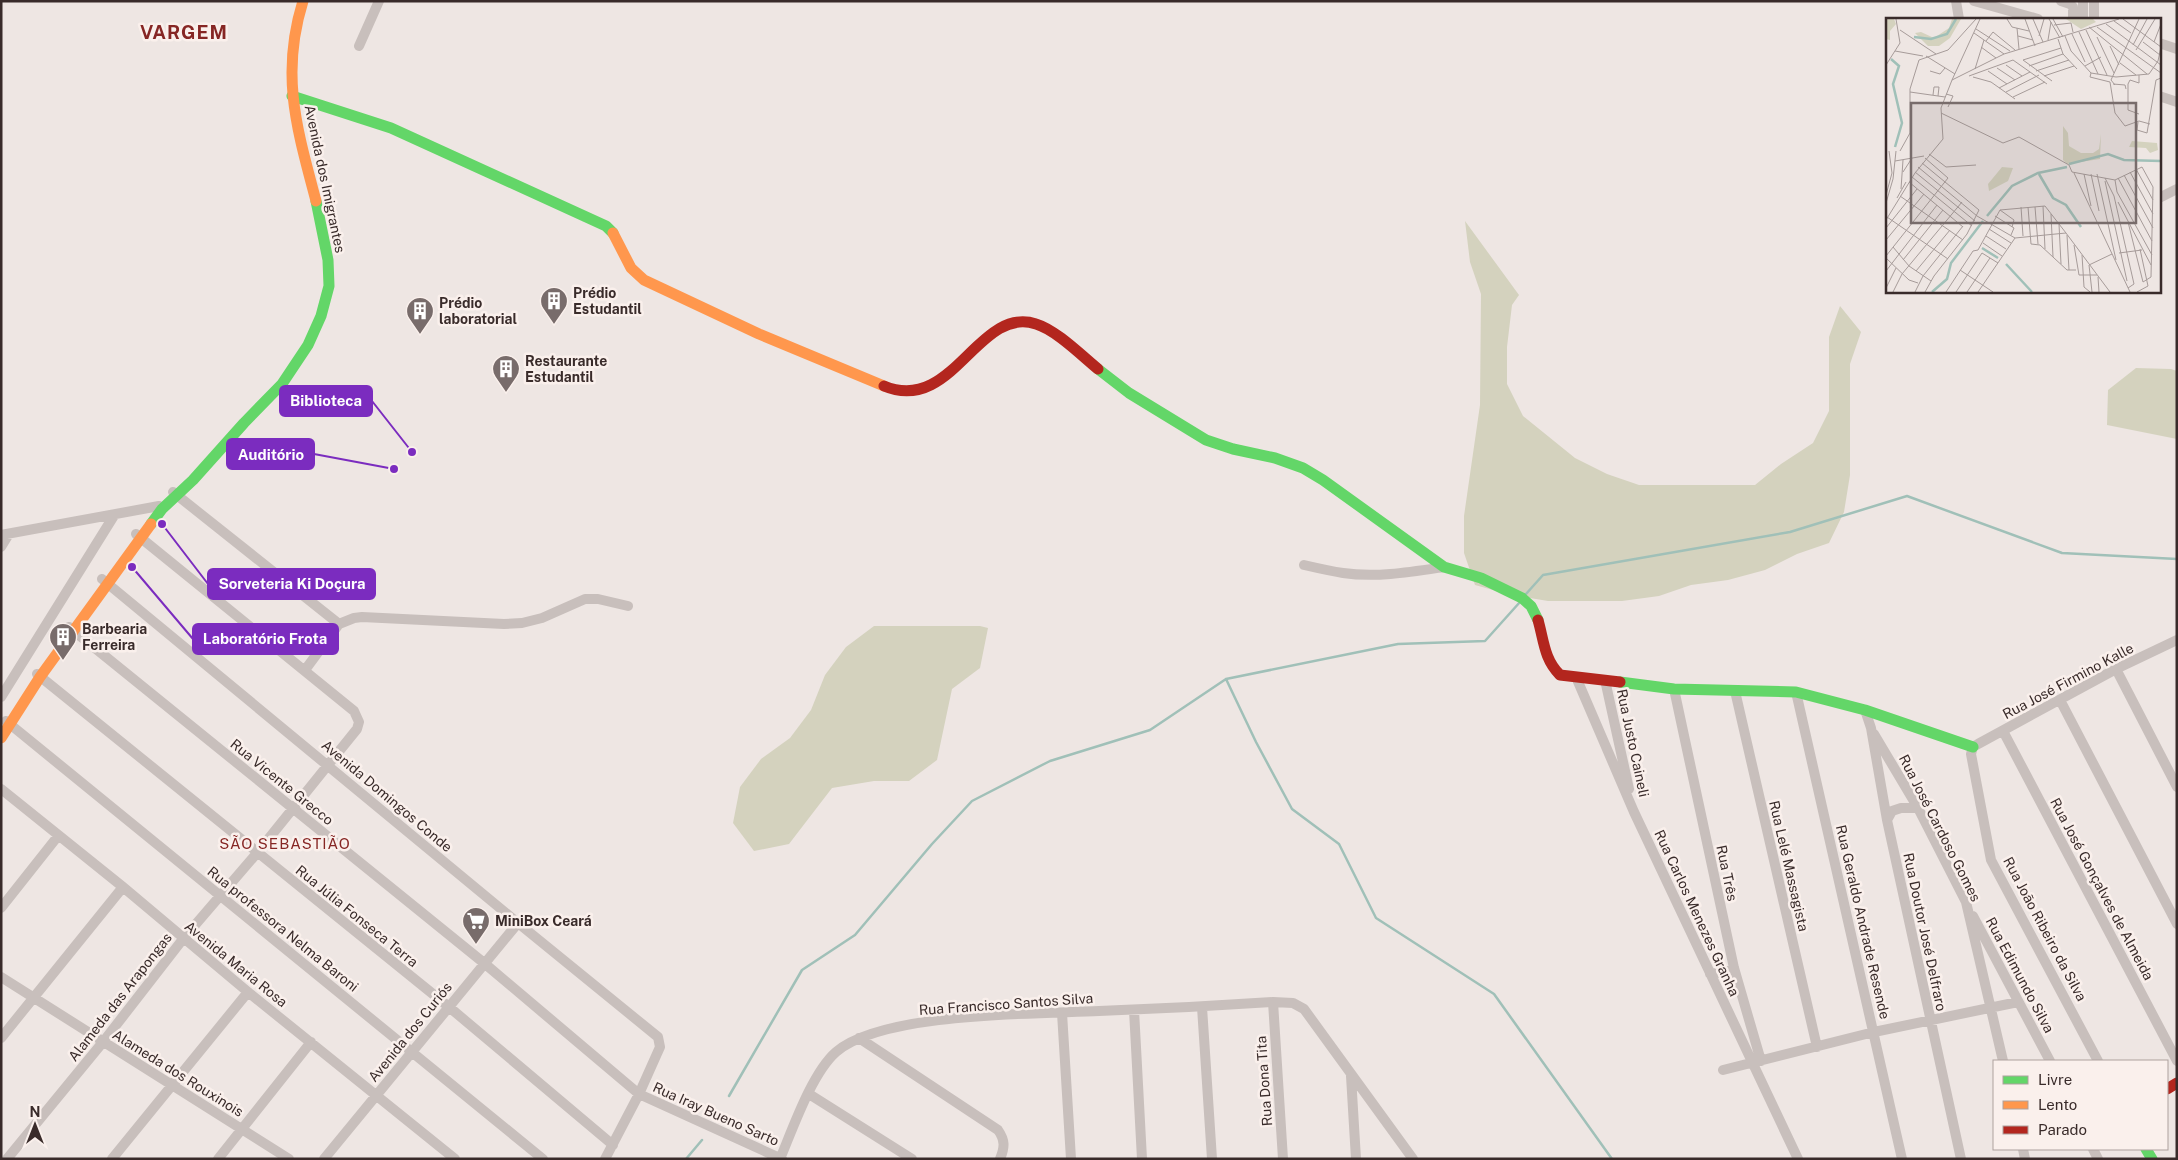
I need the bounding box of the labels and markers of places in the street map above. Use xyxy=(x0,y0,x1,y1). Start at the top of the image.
place label: Prédio Estudantil xyxy=(573,285,642,317)
building icon: Prédio Estudantil xyxy=(539,286,569,325)
place label: Prédio laboratorial xyxy=(439,295,517,327)
building icon: Prédio laboratorial xyxy=(405,296,435,335)
place label: Restaurante Estudantil xyxy=(525,353,607,385)
building icon: Restaurante Estudantil xyxy=(491,354,521,393)
callout: Biblioteca xyxy=(280,386,372,416)
callout: Auditório xyxy=(227,439,314,469)
callout: Sorveteria Ki Doçura xyxy=(208,569,375,599)
place label: Barbearia Ferreira xyxy=(82,621,147,653)
building icon: Barbearia Ferreira xyxy=(48,622,78,661)
callout: Laboratório Frota xyxy=(193,624,338,654)
supermarket icon: MiniBox Ceará xyxy=(461,906,491,945)
place label: MiniBox Ceará xyxy=(495,913,592,929)

